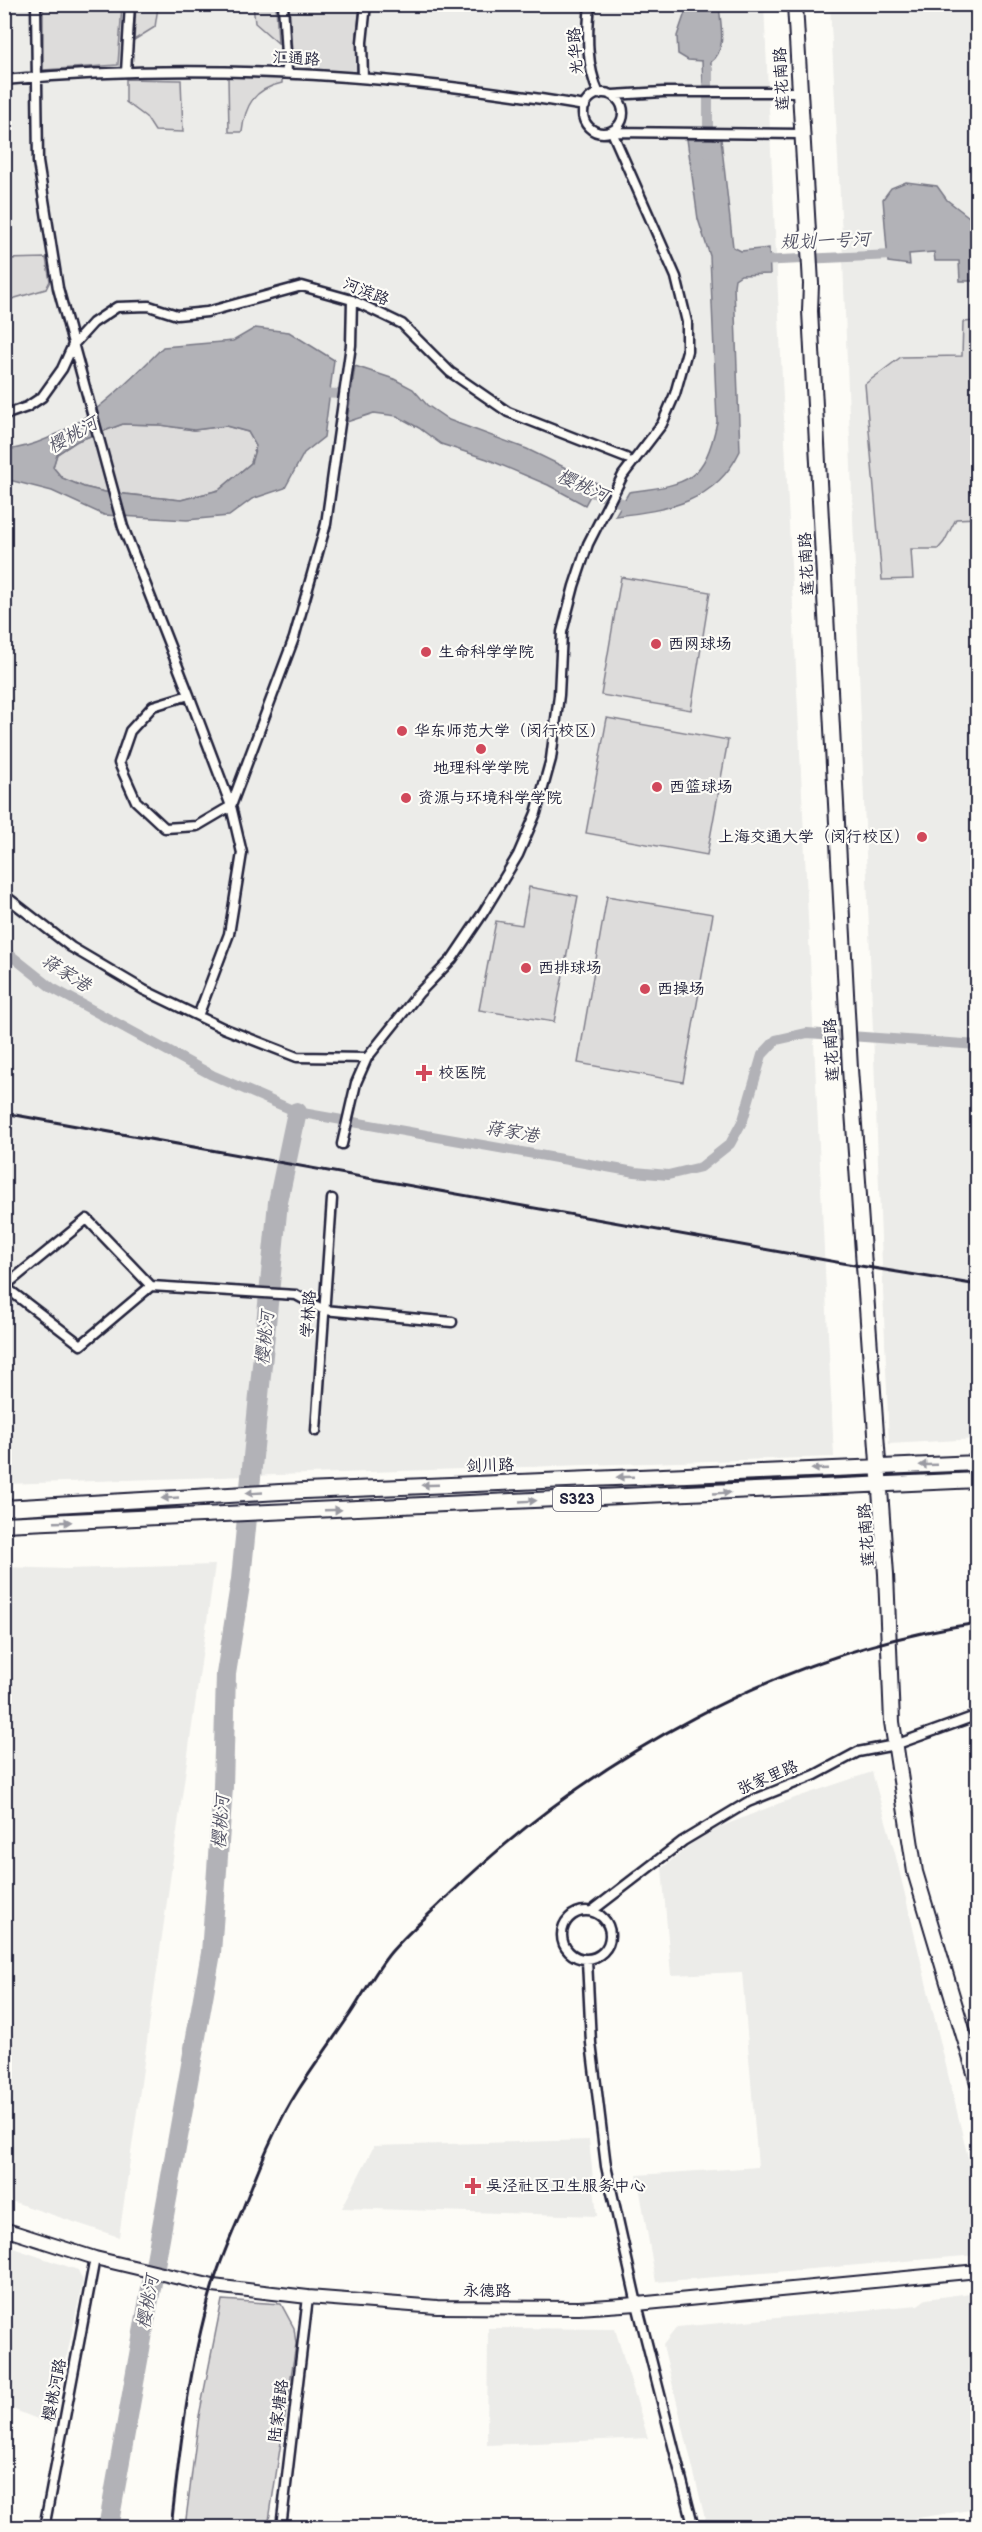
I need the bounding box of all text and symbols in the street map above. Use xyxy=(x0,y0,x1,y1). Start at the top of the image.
street label: 光华路 xyxy=(565,26,587,76)
street label: 莲花南路 xyxy=(771,47,793,111)
street label: 汇通路 xyxy=(272,48,320,70)
water label: 规划一号河 xyxy=(780,229,873,253)
street label: 河滨路 xyxy=(340,274,392,310)
water label: 樱桃河 xyxy=(44,411,104,458)
water label: 樱桃河 xyxy=(554,465,615,508)
street label: 莲花南路 xyxy=(796,532,818,596)
place label: 西网球场 xyxy=(668,635,732,654)
marker: 西网球场 xyxy=(649,637,663,651)
place label: 生命科学学院 xyxy=(438,643,534,662)
marker: 生命科学学院 xyxy=(419,645,433,659)
place label: 华东师范大学（闵行校区） xyxy=(414,722,606,741)
marker: 华东师范大学（闵行校区） xyxy=(395,724,409,738)
marker: 地理科学学院 xyxy=(474,742,488,756)
place label: 地理科学学院 xyxy=(433,759,529,778)
place label: 西篮球场 xyxy=(669,778,733,797)
marker: 西篮球场 xyxy=(650,780,664,794)
place label: 资源与环境科学学院 xyxy=(418,789,562,808)
marker: 资源与环境科学学院 xyxy=(399,791,413,805)
place label: 上海交通大学（闵行校区） xyxy=(718,828,910,847)
marker: 上海交通大学（闵行校区） xyxy=(915,830,929,844)
water label: 蒋家港 xyxy=(38,949,96,998)
place label: 西排球场 xyxy=(538,959,602,978)
marker: 西排球场 xyxy=(519,961,533,975)
place label: 西操场 xyxy=(657,980,705,999)
marker: 西操场 xyxy=(638,982,652,996)
street label: 莲花南路 xyxy=(821,1018,843,1082)
marker: 校医院 xyxy=(415,1064,433,1082)
place label: 校医院 xyxy=(438,1064,486,1083)
water label: 蒋家港 xyxy=(484,1117,542,1147)
street label: 学林路 xyxy=(298,1289,320,1339)
water label: 樱桃河 xyxy=(252,1307,279,1366)
street label: 剑川路 xyxy=(466,1456,514,1476)
one-way arrow xyxy=(918,1460,937,1469)
one-way arrow xyxy=(810,1464,829,1474)
one-way arrow xyxy=(616,1472,635,1481)
one-way arrow xyxy=(421,1481,440,1490)
road number: S323 xyxy=(553,1487,601,1511)
one-way arrow xyxy=(713,1488,732,1497)
one-way arrow xyxy=(244,1489,263,1498)
one-way arrow xyxy=(160,1494,179,1503)
one-way arrow xyxy=(518,1497,537,1506)
street label: 莲花南路 xyxy=(855,1502,879,1568)
one-way arrow xyxy=(323,1505,342,1514)
one-way arrow xyxy=(53,1517,72,1526)
street label: 张家里路 xyxy=(735,1757,801,1799)
water label: 樱桃河 xyxy=(209,1791,234,1850)
marker: 吴泾社区卫生服务中心 xyxy=(464,2177,482,2195)
place label: 吴泾社区卫生服务中心 xyxy=(486,2177,646,2196)
water label: 樱桃河 xyxy=(133,2271,164,2330)
street label: 永德路 xyxy=(463,2282,511,2301)
street label: 樱桃河路 xyxy=(40,2357,70,2423)
street label: 陆家塘路 xyxy=(266,2378,292,2444)

